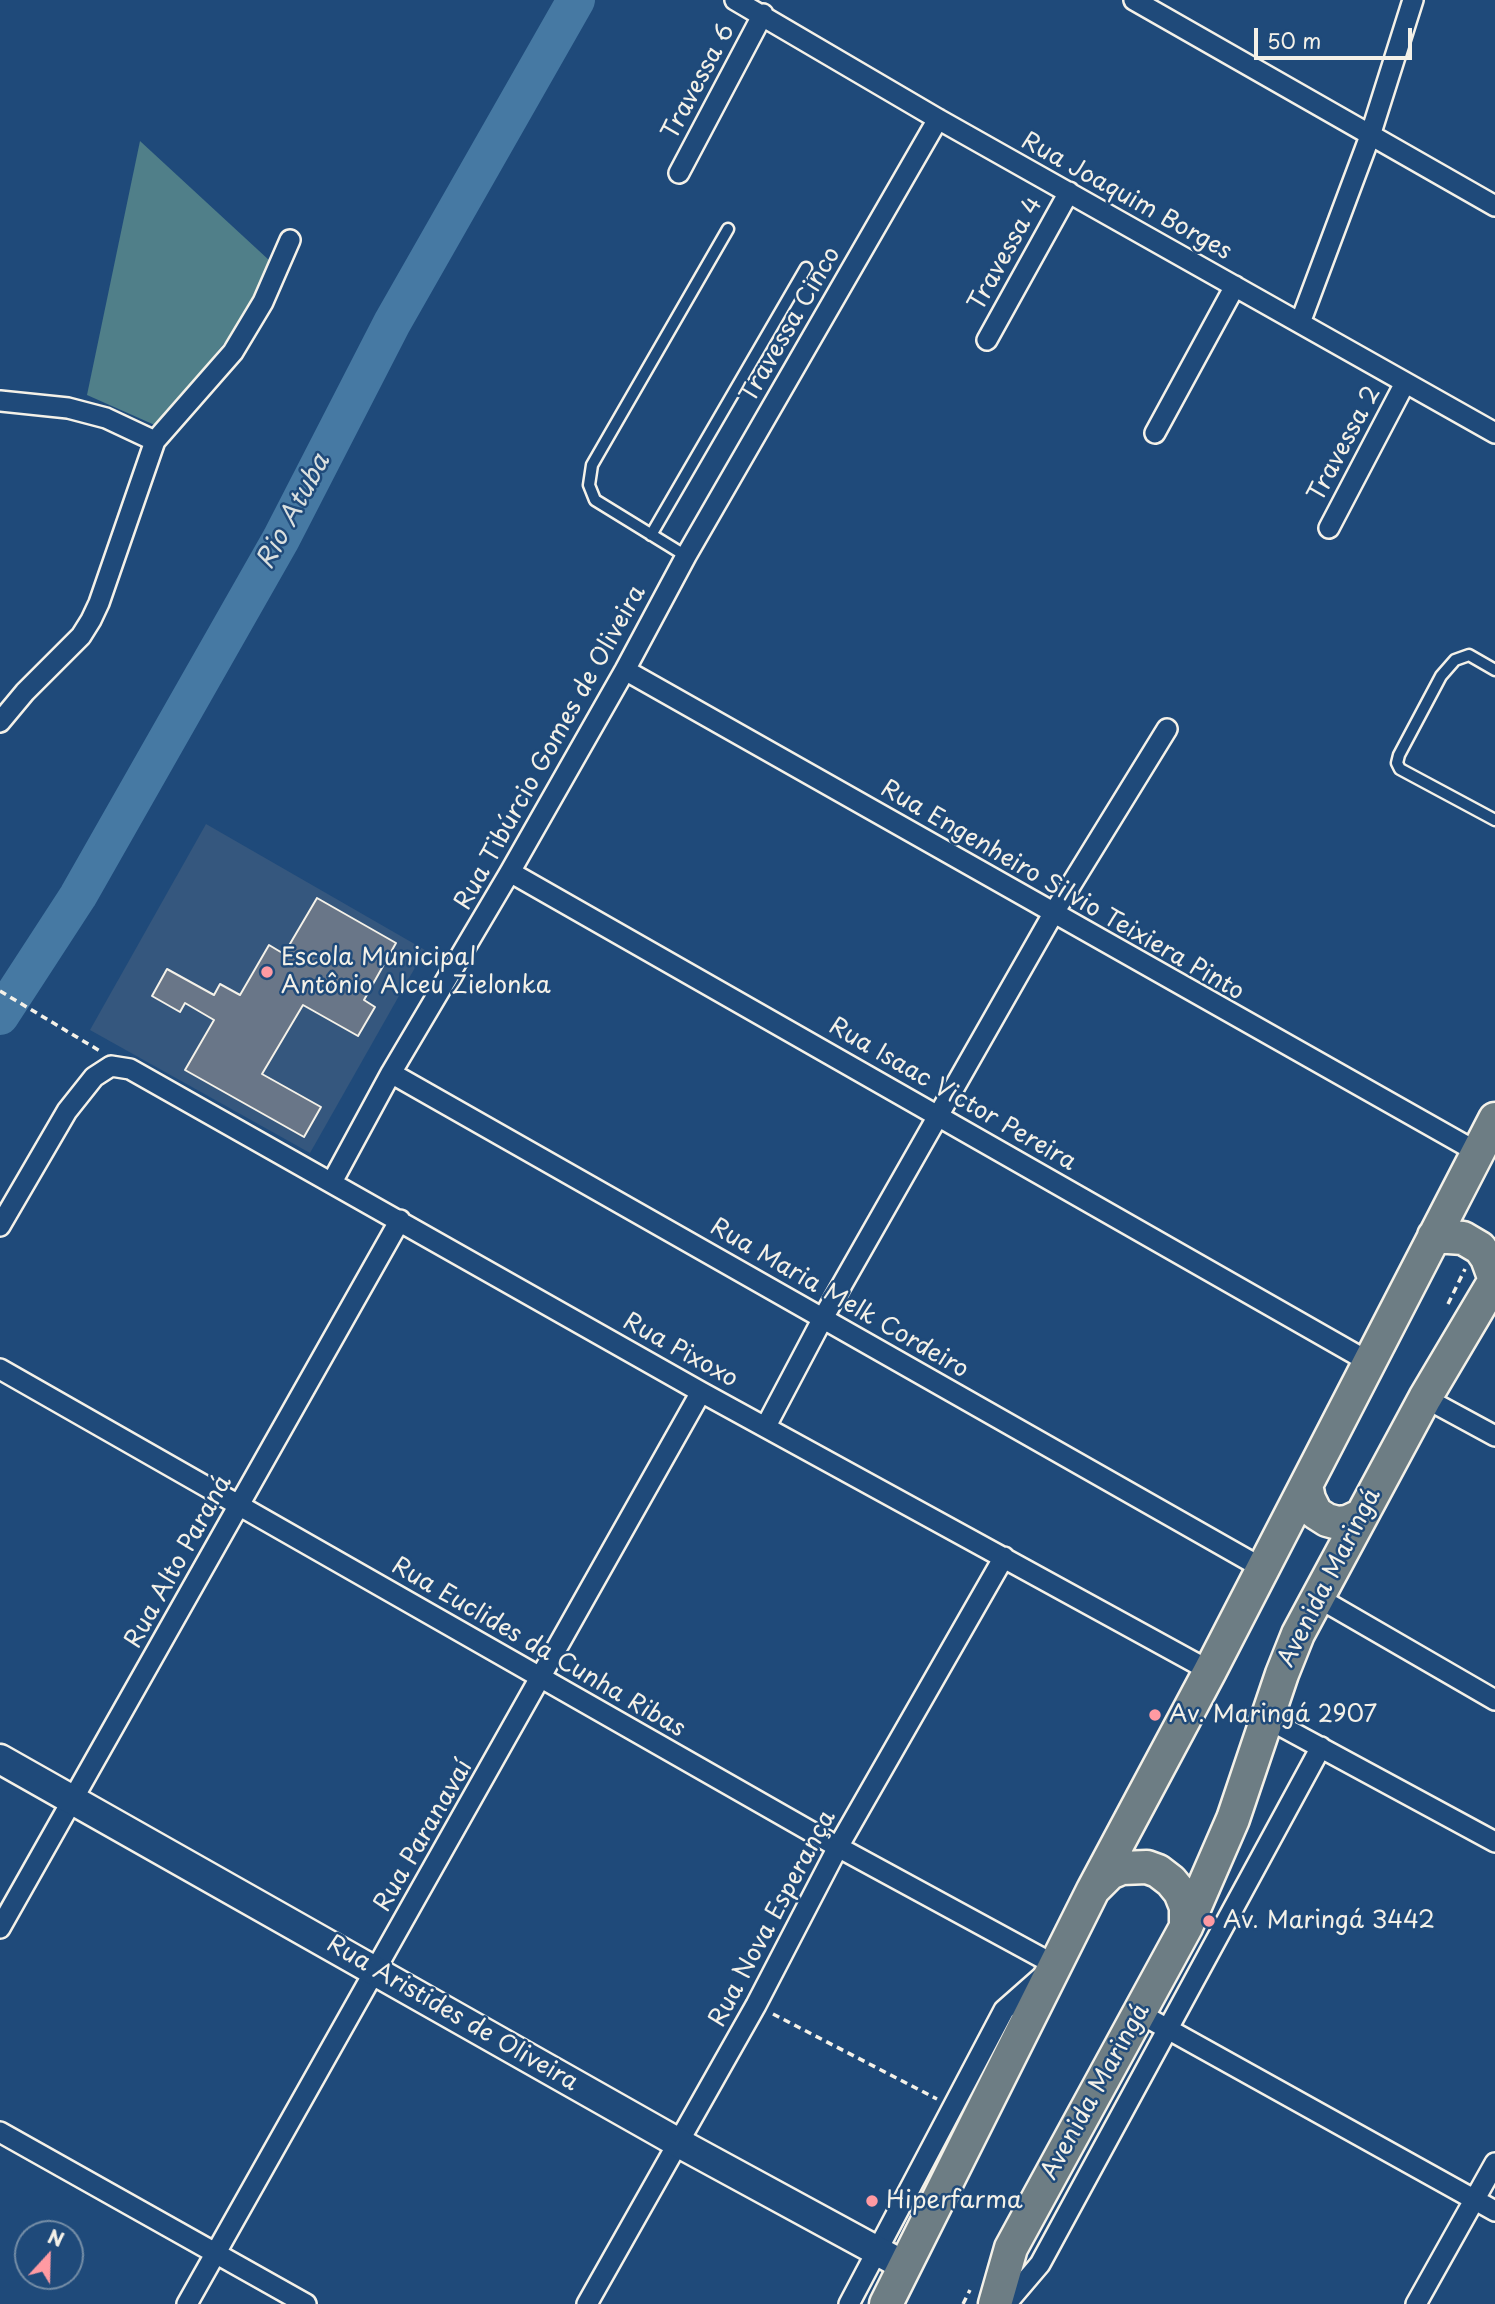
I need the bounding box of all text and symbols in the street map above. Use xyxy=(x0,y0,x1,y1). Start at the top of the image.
scale bar xyxy=(1257,14,1414,58)
street label: Travessa 6 xyxy=(657,19,741,145)
text: 50 m xyxy=(1267,24,1321,56)
street label: Rua Joaquim Borges xyxy=(1016,127,1236,267)
street label: Travessa 4 xyxy=(963,192,1049,316)
street label: Travessa Cinco xyxy=(735,242,847,408)
street label: Travessa 2 xyxy=(1303,381,1387,507)
water label: Rio Atuba xyxy=(251,449,337,575)
street label: Rua Tibúrcio Gomes de Oliveira xyxy=(449,581,653,915)
street label: Rua Engenheiro Silvio Teixiera Pinto xyxy=(875,775,1249,1007)
place label: Escola Municipal Antônio Alceu Zielonka xyxy=(281,944,551,1000)
marker: Escola Municipal Antônio Alceu Zielonka xyxy=(259,964,275,980)
street label: Rua Isaac Victor Pereira xyxy=(823,1012,1081,1178)
street label: Rua Maria Melk Cordeiro xyxy=(705,1213,973,1385)
street label: Rua Pixoxo xyxy=(618,1308,742,1394)
street label: Rua Alto Paraná xyxy=(120,1470,238,1654)
street label: Avenida Maringá xyxy=(1273,1484,1387,1672)
street label: Rua Euclides da Cunha Ribas xyxy=(386,1552,690,1744)
place label: Av. Maringá 2907 xyxy=(1169,1701,1377,1729)
marker: Av. Maringá 2907 xyxy=(1147,1707,1163,1723)
street label: Rua Paranavaí xyxy=(369,1755,479,1917)
street label: Rua Nova Esperança xyxy=(704,1806,842,2032)
place label: Av. Maringá 3442 xyxy=(1223,1907,1435,1935)
marker: Av. Maringá 3442 xyxy=(1201,1913,1217,1929)
street label: Rua Aristides de Oliveira xyxy=(321,1930,583,2098)
street label: Avenida Maringá xyxy=(1036,1999,1156,2185)
place label: Hiperfarma xyxy=(886,2187,1022,2215)
marker: Hiperfarma xyxy=(864,2193,880,2209)
north arrow xyxy=(14,2220,84,2290)
text: N xyxy=(44,2222,68,2253)

